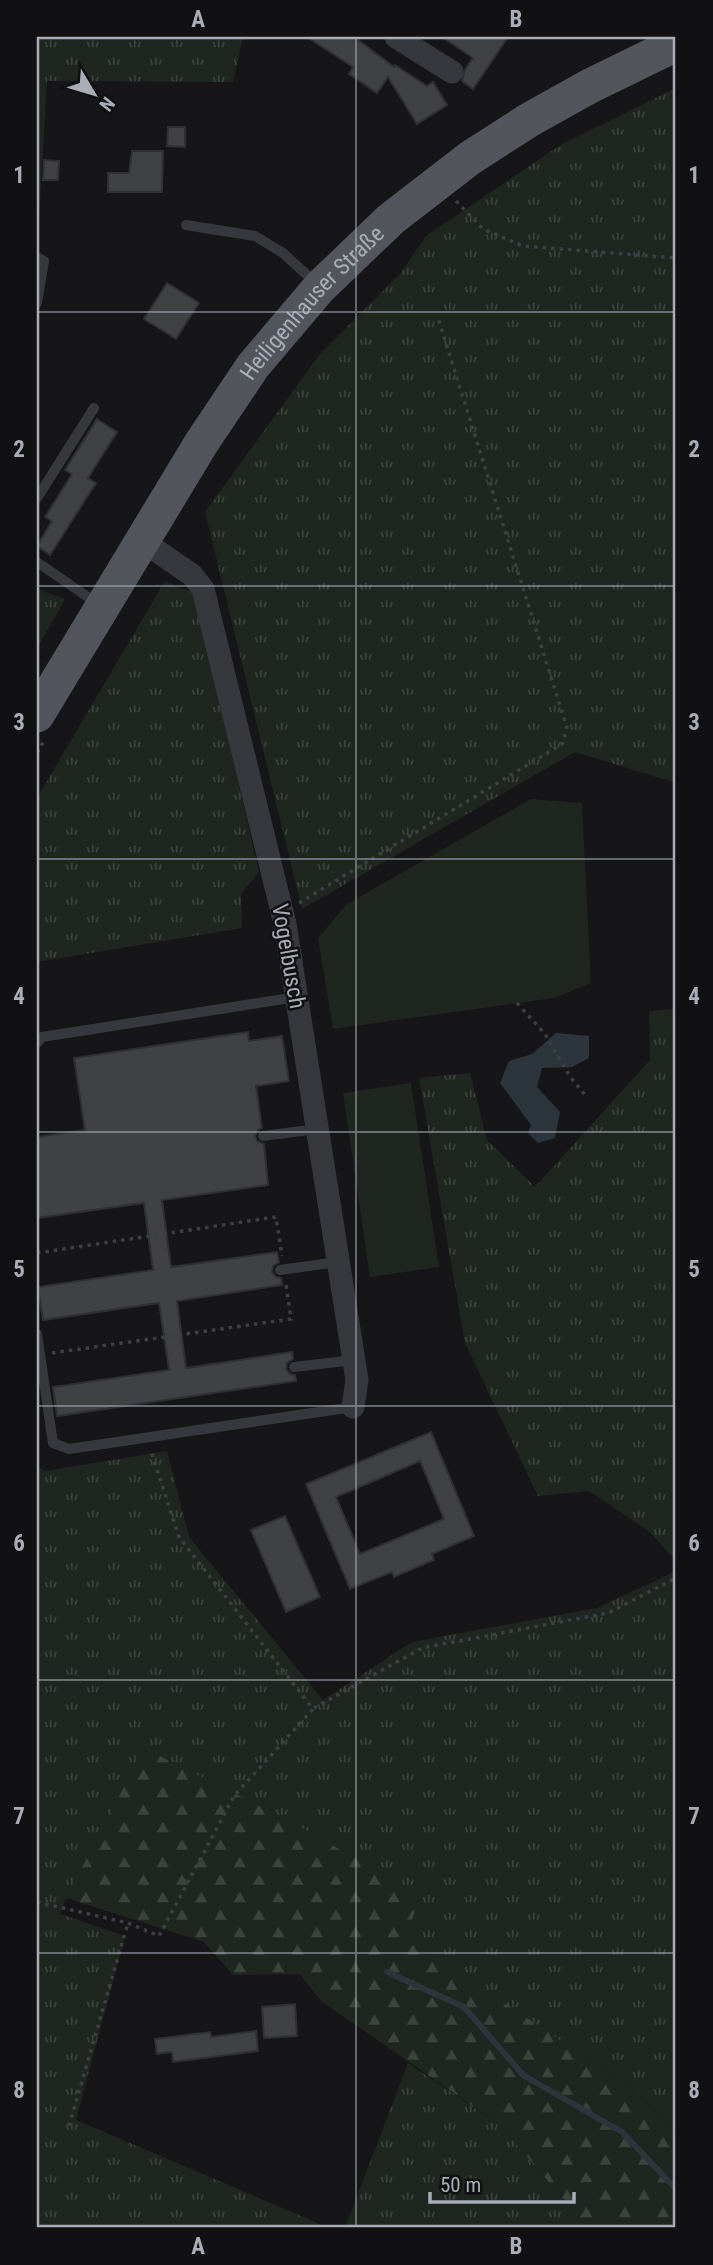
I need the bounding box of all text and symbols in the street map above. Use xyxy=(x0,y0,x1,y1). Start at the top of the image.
text: A xyxy=(191,6,205,33)
text: B xyxy=(510,6,522,33)
north arrow xyxy=(60,60,130,130)
text: N xyxy=(94,92,120,116)
text: 1 xyxy=(13,162,25,189)
text: 1 xyxy=(688,162,700,189)
street label: Heiligenhauser Straße xyxy=(235,220,390,385)
text: 2 xyxy=(13,436,25,463)
text: 2 xyxy=(688,436,700,463)
text: 3 xyxy=(13,709,25,736)
text: 3 xyxy=(688,709,700,736)
street label: Vogelbusch xyxy=(266,902,311,1011)
text: 4 xyxy=(13,983,25,1010)
text: 4 xyxy=(688,983,700,1010)
text: 5 xyxy=(13,1256,25,1283)
text: 5 xyxy=(688,1256,700,1283)
text: 6 xyxy=(13,1530,25,1557)
text: 6 xyxy=(688,1530,700,1557)
text: 7 xyxy=(13,1803,25,1830)
text: 7 xyxy=(688,1803,700,1830)
text: 8 xyxy=(13,2077,25,2104)
text: 8 xyxy=(688,2077,700,2104)
scale bar xyxy=(430,2160,573,2204)
text: 50 m xyxy=(440,2173,481,2197)
text: A xyxy=(191,2233,205,2260)
text: B xyxy=(510,2233,522,2260)

